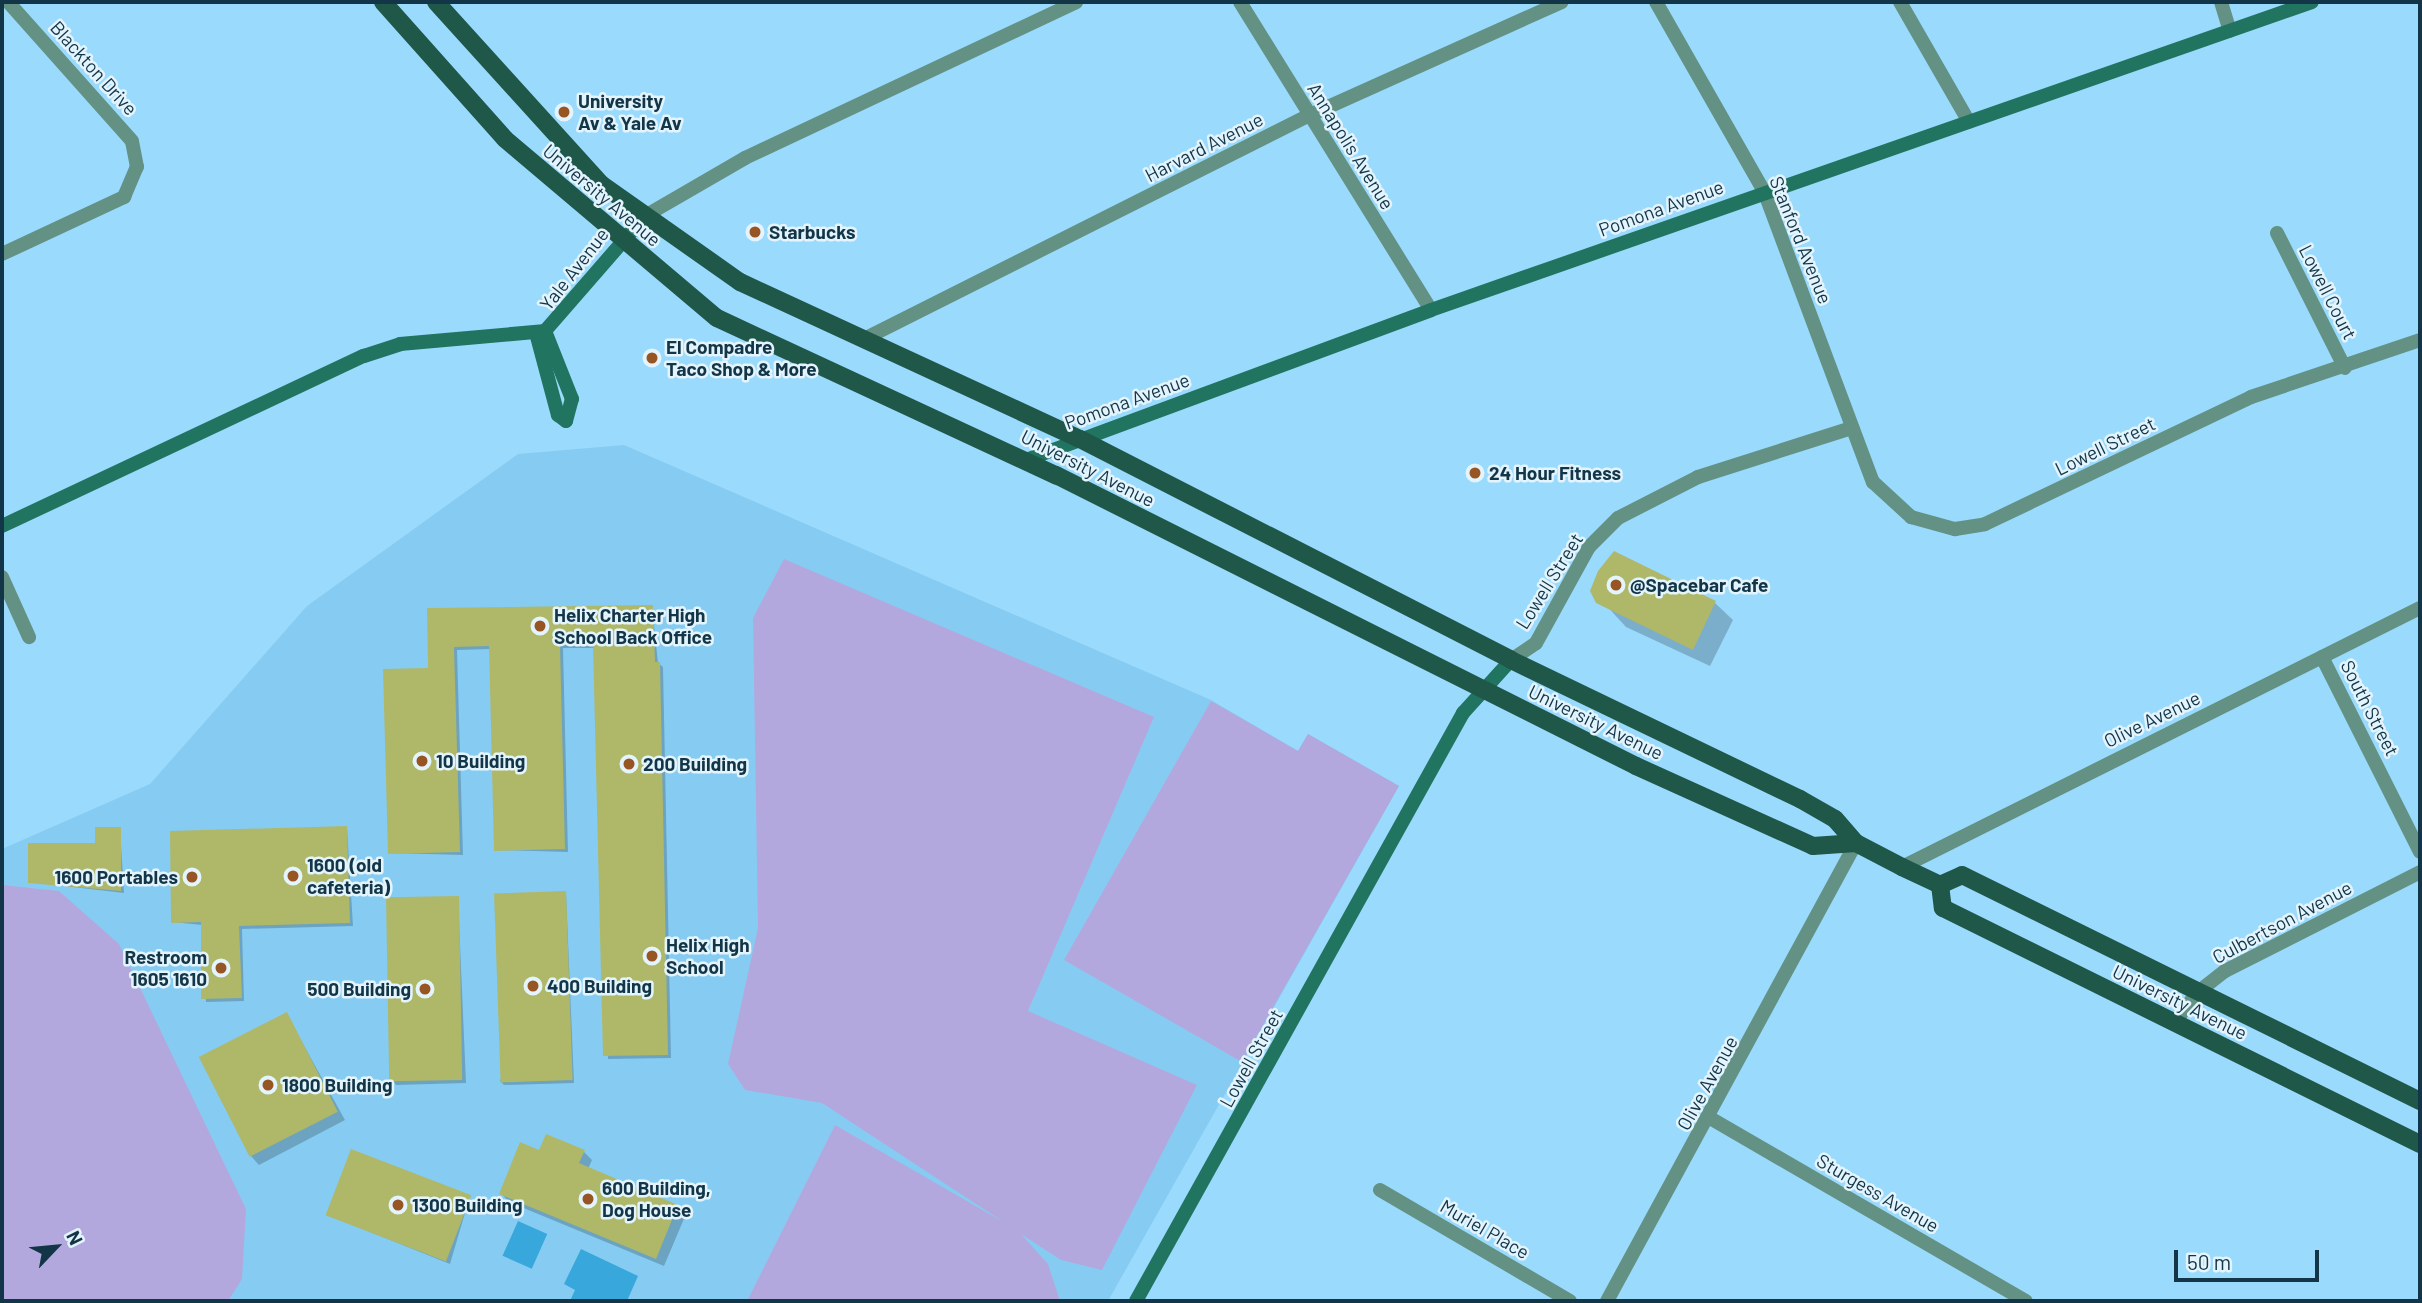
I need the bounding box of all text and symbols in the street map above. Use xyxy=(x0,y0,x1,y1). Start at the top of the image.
street label: Blackton Drive xyxy=(46,16,142,120)
street label: Annapolis Avenue xyxy=(1303,78,1399,214)
place label: University Av & Yale Av xyxy=(578,90,682,134)
marker: University Av & Yale Av xyxy=(556,104,572,120)
street label: Harvard Avenue xyxy=(1141,107,1267,187)
street label: University Avenue xyxy=(538,139,666,251)
street label: Stanford Avenue xyxy=(1765,173,1837,307)
street label: Pomona Avenue xyxy=(1595,175,1727,241)
place label: Starbucks xyxy=(769,221,856,243)
street label: Yale Avenue xyxy=(535,223,613,315)
marker: Starbucks xyxy=(747,224,763,240)
street label: Lowell Court xyxy=(2294,241,2362,343)
place label: El Compadre Taco Shop & More xyxy=(666,336,817,380)
marker: El Compadre Taco Shop & More xyxy=(644,350,660,366)
street label: Pomona Avenue xyxy=(1061,368,1193,434)
street label: Lowell Street xyxy=(2051,412,2159,480)
street label: University Avenue xyxy=(1017,424,1159,512)
place label: 24 Hour Fitness xyxy=(1489,462,1621,484)
marker: 24 Hour Fitness xyxy=(1467,465,1483,481)
street label: Lowell Street xyxy=(1511,529,1587,633)
place label: @Spacebar Cafe xyxy=(1630,574,1768,596)
marker: @Spacebar Cafe xyxy=(1608,577,1624,593)
place label: Helix Charter High School Back Office xyxy=(554,604,712,648)
marker: Helix Charter High School Back Office xyxy=(532,618,548,634)
street label: South Street xyxy=(2336,656,2404,760)
street label: University Avenue xyxy=(1525,680,1667,764)
street label: Olive Avenue xyxy=(2100,686,2204,752)
place label: 10 Building xyxy=(436,750,525,772)
marker: 10 Building xyxy=(414,753,430,769)
place label: 200 Building xyxy=(643,753,747,775)
marker: 200 Building xyxy=(621,756,637,772)
place label: 1600 (old cafeteria) xyxy=(307,854,390,898)
place label: 1600 Portables xyxy=(54,866,178,888)
marker: 1600 (old cafeteria) xyxy=(285,868,301,884)
marker: 1600 Portables xyxy=(184,869,200,885)
street label: Culbertson Avenue xyxy=(2208,876,2356,968)
place label: Helix High School xyxy=(666,934,750,978)
place label: Restroom 1605 1610 xyxy=(124,946,207,990)
marker: Helix High School xyxy=(644,948,660,964)
marker: Restroom 1605 1610 xyxy=(213,960,229,976)
street label: University Avenue xyxy=(2109,960,2251,1044)
place label: 400 Building xyxy=(547,975,652,997)
place label: 500 Building xyxy=(307,978,411,1000)
marker: 400 Building xyxy=(525,978,541,994)
marker: 500 Building xyxy=(417,981,433,997)
street label: Lowell Street xyxy=(1215,1005,1287,1111)
street label: Olive Avenue xyxy=(1672,1032,1742,1134)
place label: 1800 Building xyxy=(282,1074,393,1096)
marker: 1800 Building xyxy=(260,1077,276,1093)
street label: Sturgess Avenue xyxy=(1813,1149,1943,1237)
place label: 600 Building, Dog House xyxy=(602,1177,711,1221)
marker: 600 Building, Dog House xyxy=(580,1191,596,1207)
place label: 1300 Building xyxy=(412,1194,523,1216)
street label: Muriel Place xyxy=(1436,1194,1534,1264)
marker: 1300 Building xyxy=(390,1197,406,1213)
north arrow xyxy=(21,1212,91,1282)
text: N xyxy=(62,1227,88,1248)
scale bar xyxy=(2177,1236,2322,1280)
text: 50 m xyxy=(2187,1249,2231,1274)

